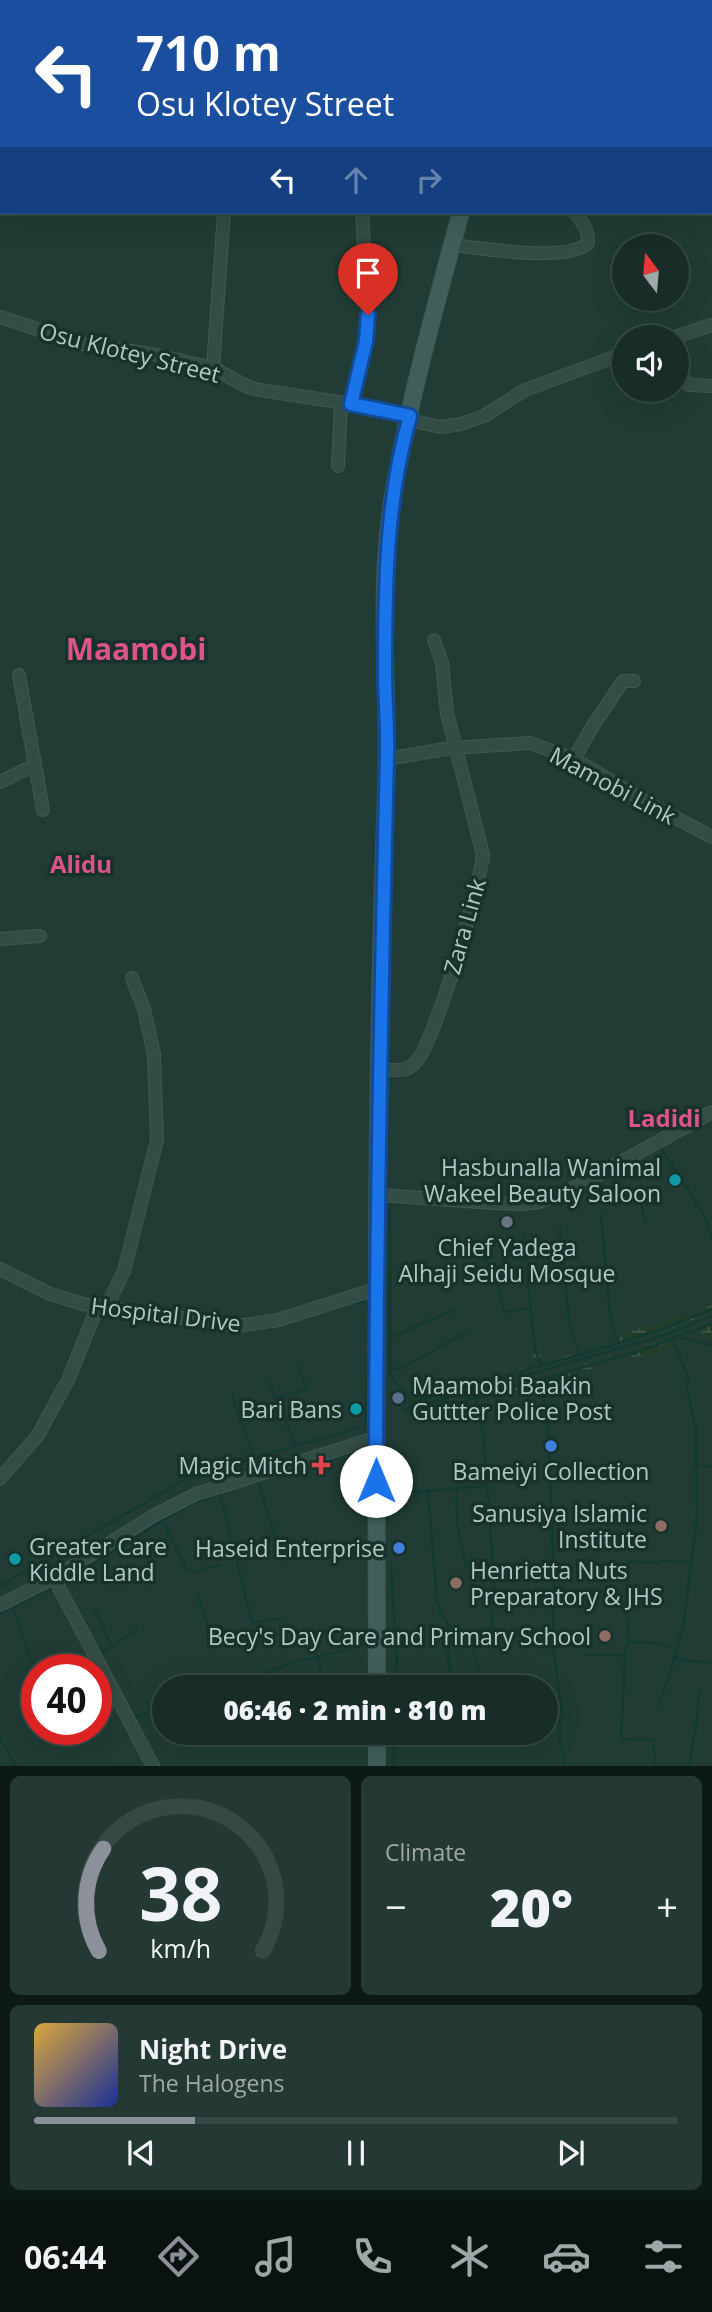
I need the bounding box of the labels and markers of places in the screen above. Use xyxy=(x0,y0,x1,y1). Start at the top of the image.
pin xyxy=(338,243,398,315)
place label: Hasbunalla Wanimal Wakeel Beauty Saloon xyxy=(424,1151,661,1209)
marker: Hasbunalla Wanimal Wakeel Beauty Saloon xyxy=(667,1172,683,1188)
marker: Chief Yadega Alhaji Seidu Mosque xyxy=(499,1214,515,1230)
place label: Chief Yadega Alhaji Seidu Mosque xyxy=(399,1231,615,1289)
place label: Maamobi Baakin Guttter Police Post xyxy=(412,1369,612,1427)
marker: Maamobi Baakin Guttter Police Post xyxy=(390,1390,406,1406)
place label: Bari Bans xyxy=(240,1393,342,1425)
marker: Bari Bans xyxy=(348,1401,364,1417)
marker: Bameiyi Collection xyxy=(543,1438,559,1454)
place label: Magic Mitch xyxy=(178,1449,307,1481)
place label: Bameiyi Collection xyxy=(453,1455,649,1487)
marker: Magic Mitch xyxy=(313,1457,329,1473)
place label: Sanusiya Islamic Institute xyxy=(472,1497,647,1555)
marker: Sanusiya Islamic Institute xyxy=(653,1518,669,1534)
place label: Greater Care Kiddle Land xyxy=(29,1530,167,1588)
place label: Haseid Enterprise xyxy=(195,1532,385,1564)
marker: Haseid Enterprise xyxy=(391,1540,407,1556)
marker: Greater Care Kiddle Land xyxy=(7,1551,23,1567)
place label: Henrietta Nuts Preparatory & JHS xyxy=(470,1554,663,1612)
marker: Henrietta Nuts Preparatory & JHS xyxy=(448,1575,464,1591)
place label: Becy's Day Care and Primary School xyxy=(208,1620,591,1652)
marker: Becy's Day Care and Primary School xyxy=(597,1628,613,1644)

